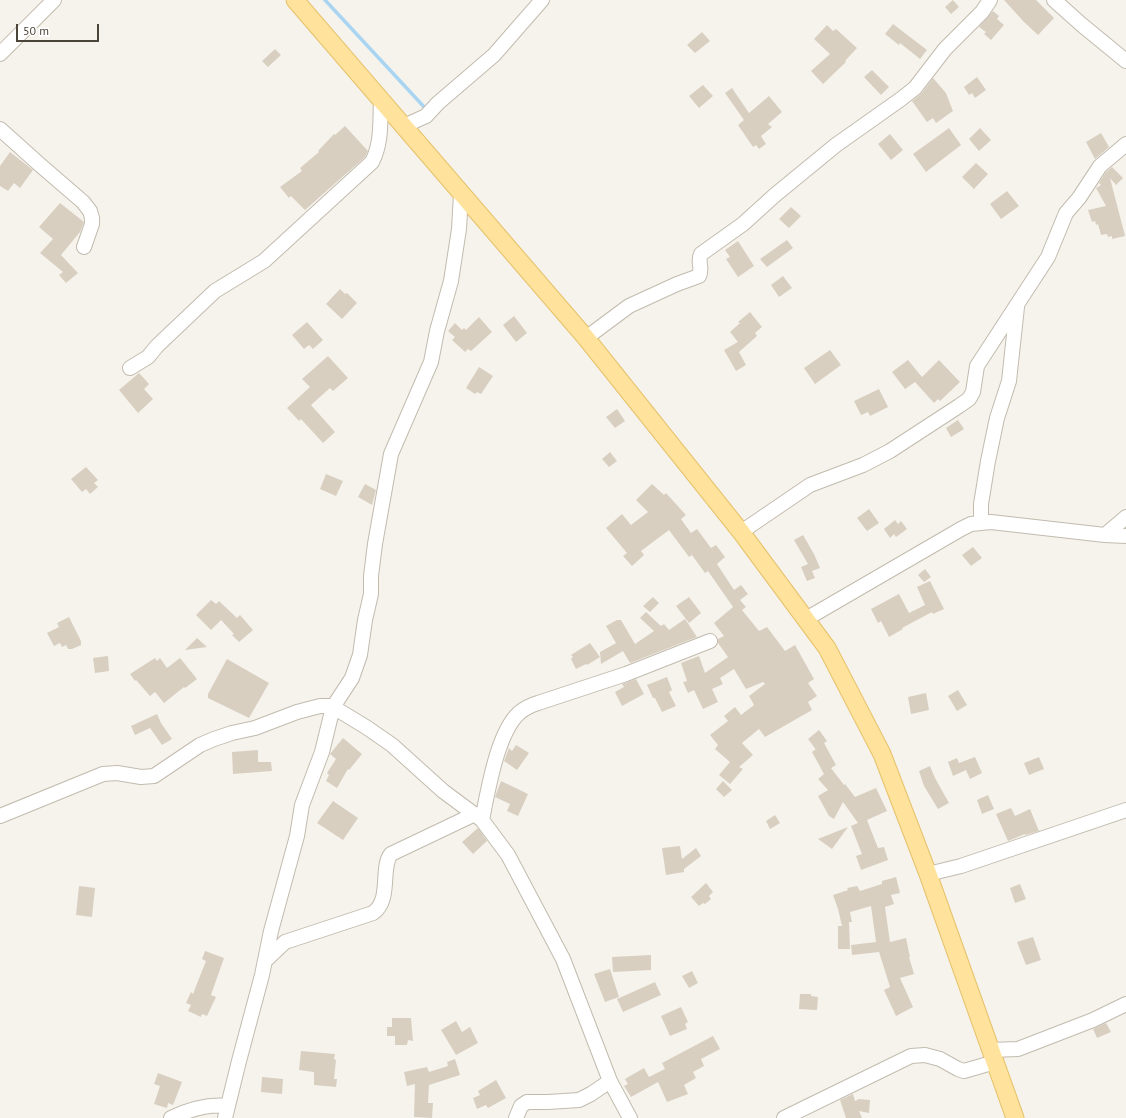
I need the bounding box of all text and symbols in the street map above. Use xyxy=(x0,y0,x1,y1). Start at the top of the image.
scale bar xyxy=(18,16,101,42)
text: 50 m xyxy=(23,23,49,38)

